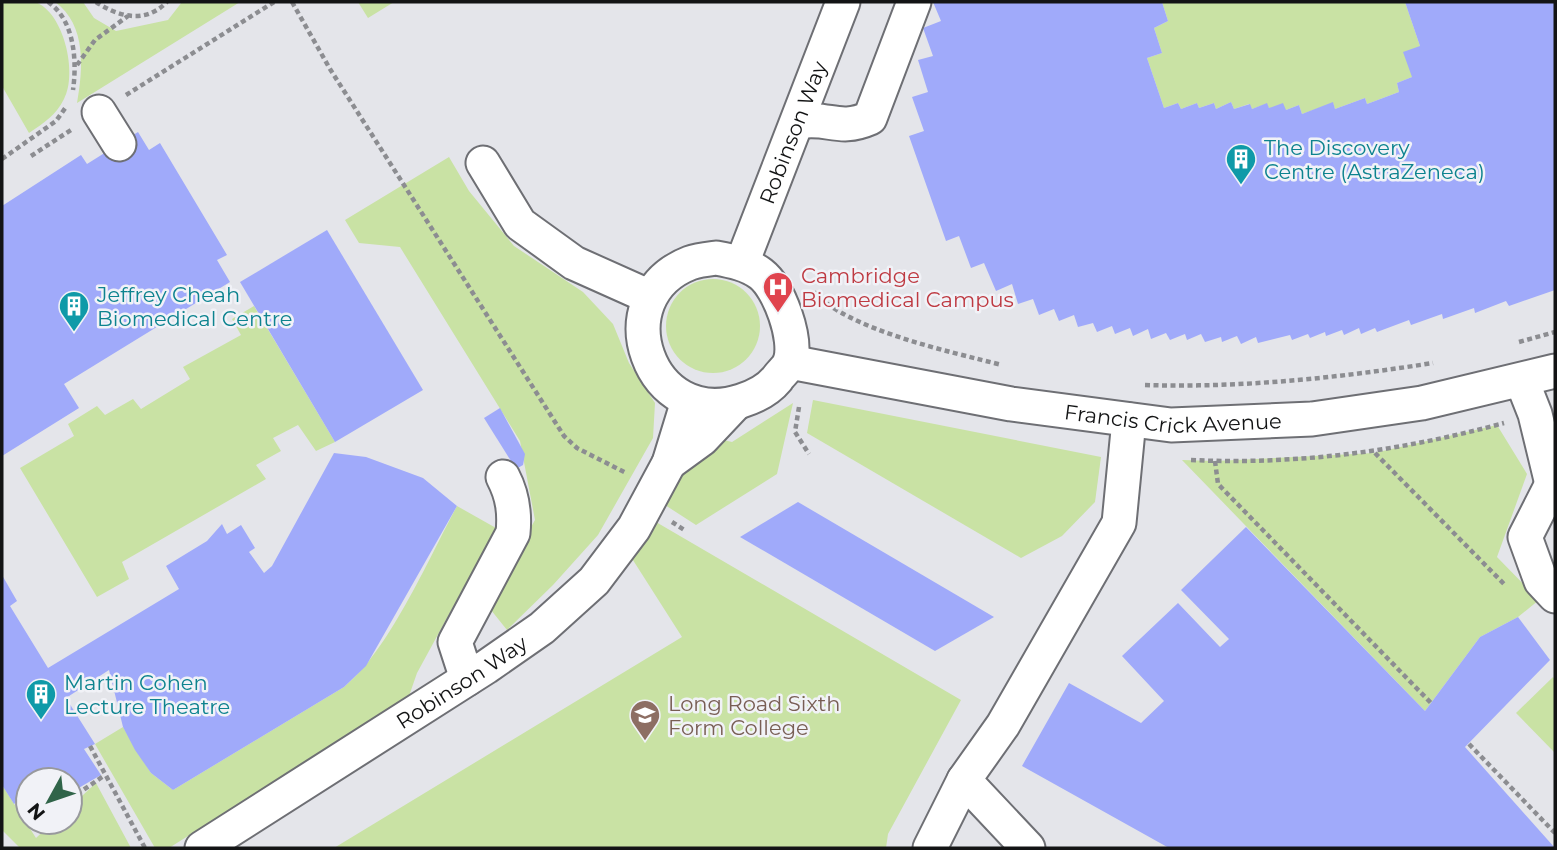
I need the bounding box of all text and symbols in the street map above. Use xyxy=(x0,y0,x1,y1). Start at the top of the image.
street label: Robinson Way xyxy=(754,57,832,207)
place label: The Discovery Centre (AstraZeneca) xyxy=(1264,135,1485,184)
building icon: The Discovery Centre (AstraZeneca) xyxy=(1224,142,1258,186)
place label: Cambridge Biomedical Campus xyxy=(801,263,1014,312)
hospital icon: Cambridge Biomedical Campus xyxy=(761,270,795,314)
place label: Jeffrey Cheah Biomedical Centre xyxy=(96,282,293,331)
building icon: Jeffrey Cheah Biomedical Centre xyxy=(57,289,91,333)
street label: Francis Crick Avenue xyxy=(1063,399,1282,438)
street label: Robinson Way xyxy=(391,630,532,734)
place label: Martin Cohen Lecture Theatre xyxy=(64,670,230,719)
building icon: Martin Cohen Lecture Theatre xyxy=(24,677,58,721)
place label: Long Road Sixth Form College xyxy=(668,691,840,740)
school or university icon: Long Road Sixth Form College xyxy=(628,698,662,742)
north arrow xyxy=(14,766,84,836)
text: N xyxy=(23,798,50,825)

